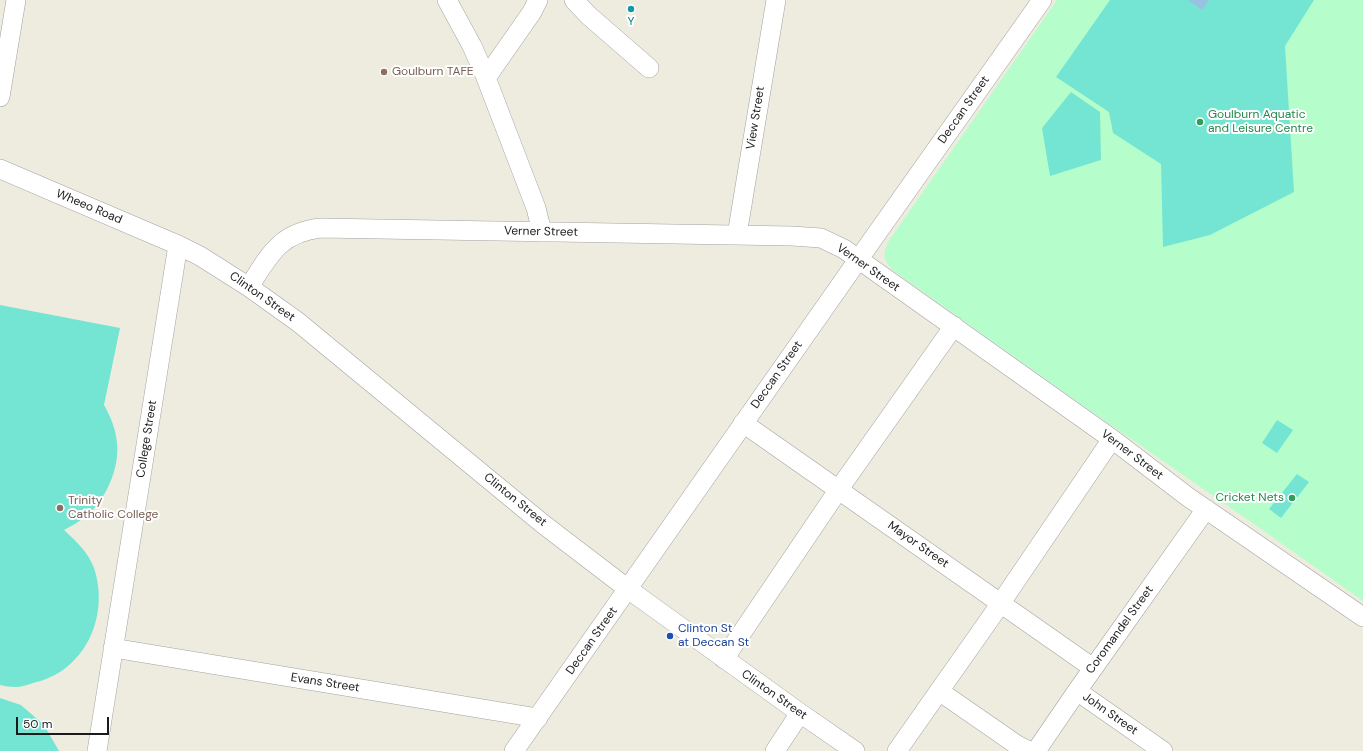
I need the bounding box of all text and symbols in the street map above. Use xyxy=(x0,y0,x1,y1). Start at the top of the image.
marker: Y xyxy=(626,4,636,14)
place label: Y xyxy=(628,15,634,29)
place label: Goulburn TAFE xyxy=(392,65,474,79)
marker: Goulburn TAFE xyxy=(379,67,389,77)
street label: Deccan Street xyxy=(935,73,993,147)
street label: View Street xyxy=(744,85,768,151)
place label: Goulburn Aquatic and Leisure Centre xyxy=(1208,108,1313,136)
marker: Goulburn Aquatic and Leisure Centre xyxy=(1195,117,1205,127)
street label: Wheeo Road xyxy=(54,187,124,227)
street label: Verner Street xyxy=(504,224,578,240)
street label: Verner Street xyxy=(834,241,902,295)
street label: Clinton Street xyxy=(226,269,298,325)
street label: Deccan Street xyxy=(748,338,806,412)
street label: College Street xyxy=(134,399,160,479)
street label: Verner Street xyxy=(1098,427,1166,483)
street label: Clinton Street xyxy=(481,470,549,530)
place label: Cricket Nets xyxy=(1215,491,1284,505)
marker: Cricket Nets xyxy=(1287,493,1297,503)
place label: Trinity Catholic College xyxy=(68,494,158,522)
marker: Trinity Catholic College xyxy=(55,503,65,513)
street label: Mayor Street xyxy=(885,519,951,571)
street label: Coromandel Street xyxy=(1083,583,1157,677)
street label: Deccan Street xyxy=(563,604,621,678)
place label: Clinton St at Deccan St xyxy=(678,622,749,650)
marker: Clinton St at Deccan St xyxy=(665,631,675,641)
street label: Clinton Street xyxy=(738,667,810,723)
street label: Evans Street xyxy=(290,670,360,696)
street label: John Street xyxy=(1080,690,1140,738)
scale bar xyxy=(18,709,111,735)
text: 50 m xyxy=(23,716,52,732)

